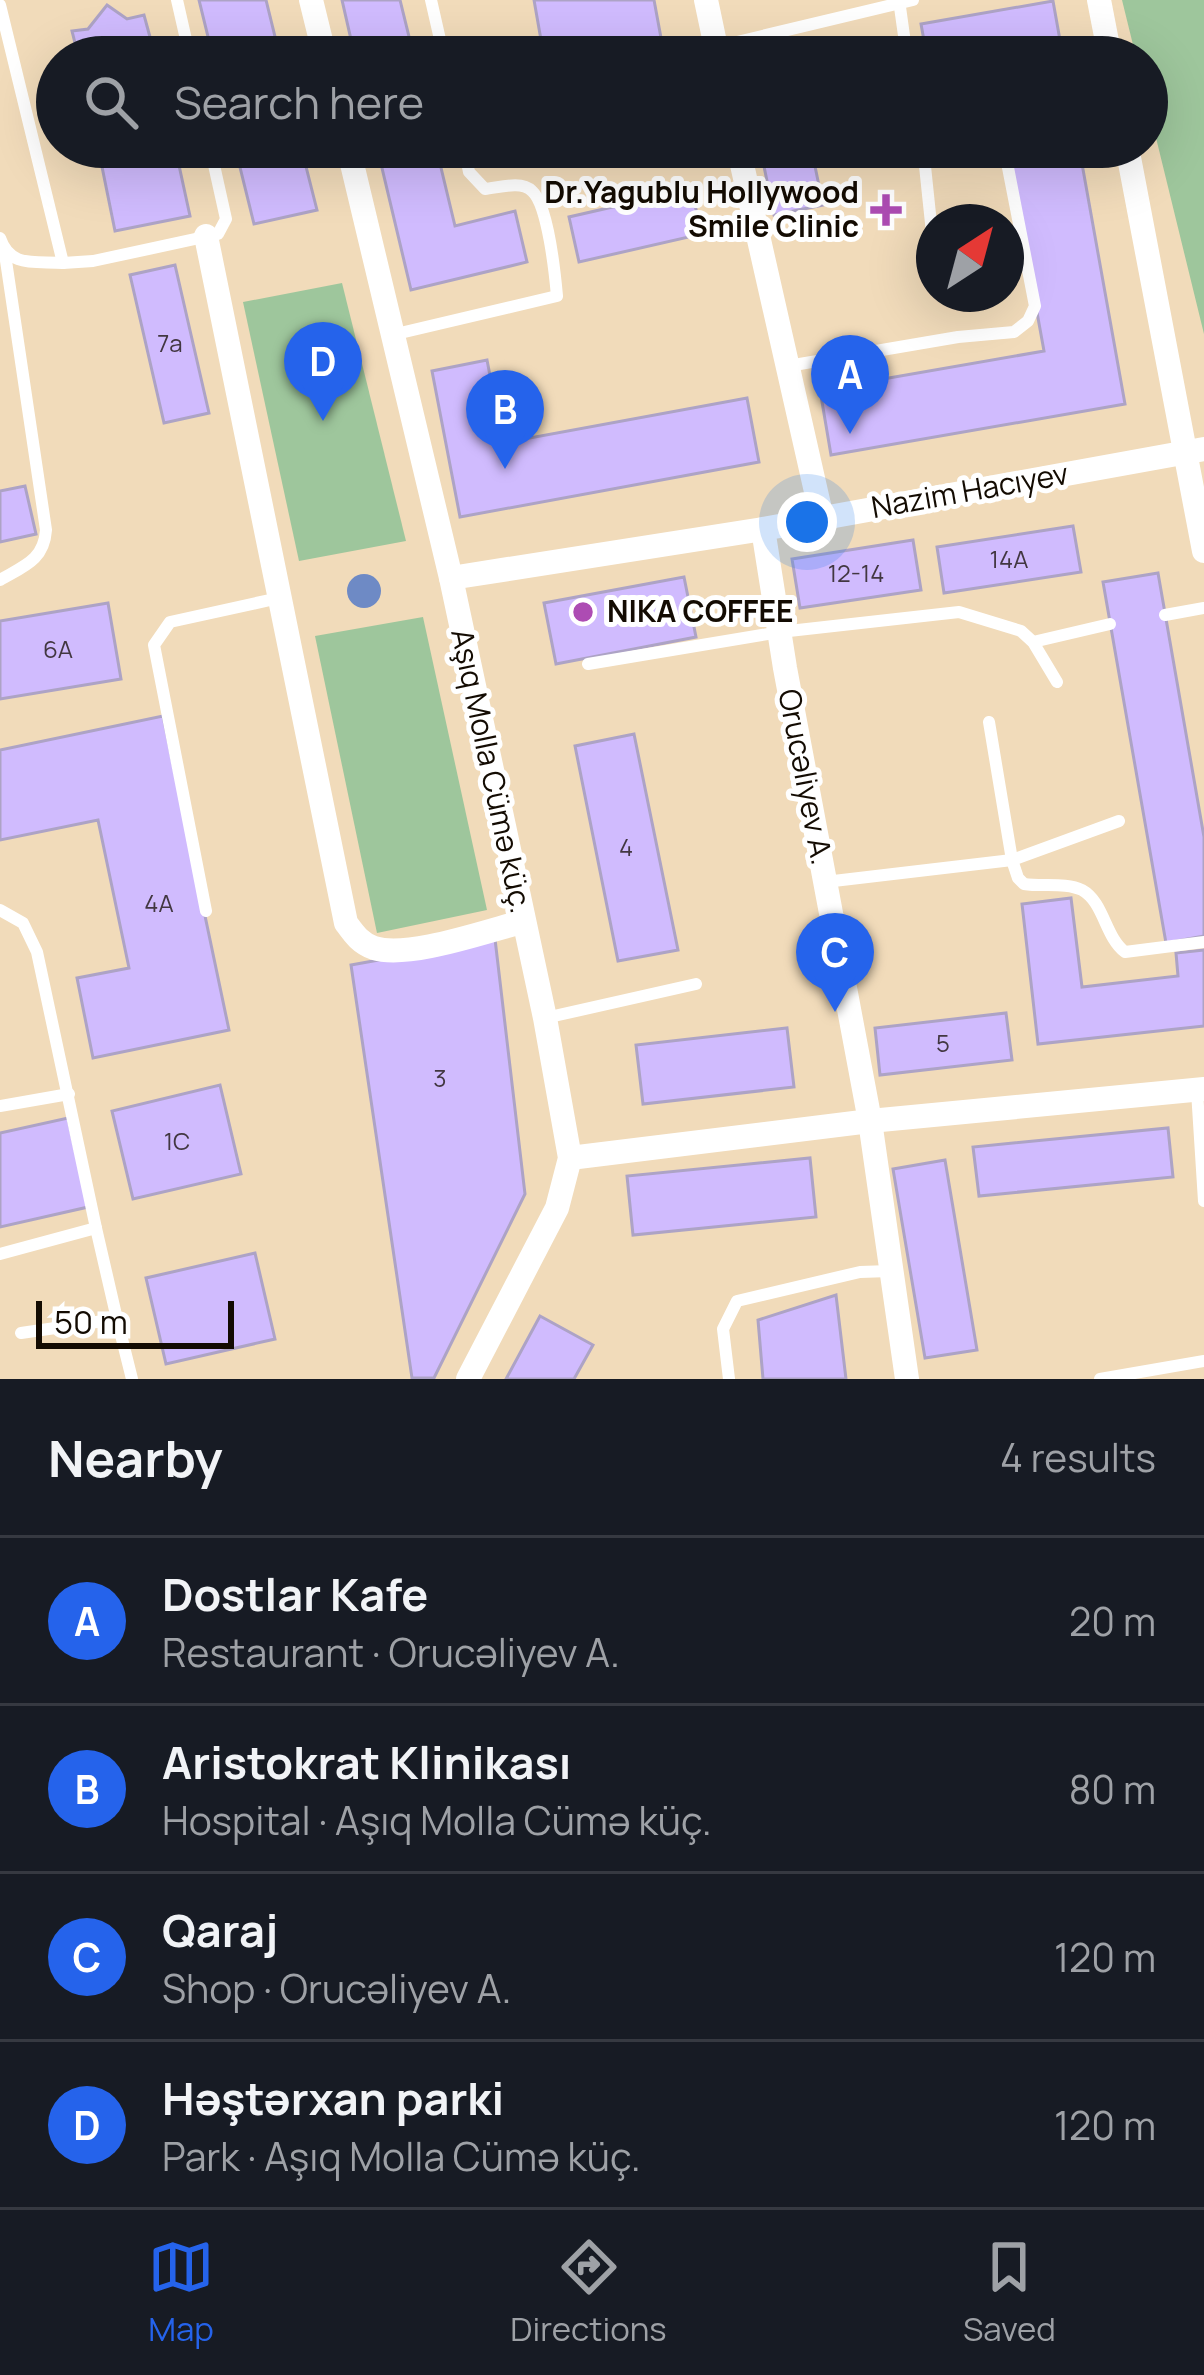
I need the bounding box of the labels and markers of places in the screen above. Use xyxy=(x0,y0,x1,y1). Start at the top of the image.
place label: Dr.Yagublu Hollywood Smile Clinic xyxy=(544,171,859,246)
marker: Dr.Yagublu Hollywood Smile Clinic xyxy=(870,194,902,226)
pin: D xyxy=(284,322,362,421)
pin: A xyxy=(811,335,889,434)
pin: B xyxy=(466,370,544,469)
place label: NIKA COFFEE xyxy=(607,590,794,631)
marker: NIKA COFFEE xyxy=(570,599,596,625)
pin: C xyxy=(796,913,874,1012)

